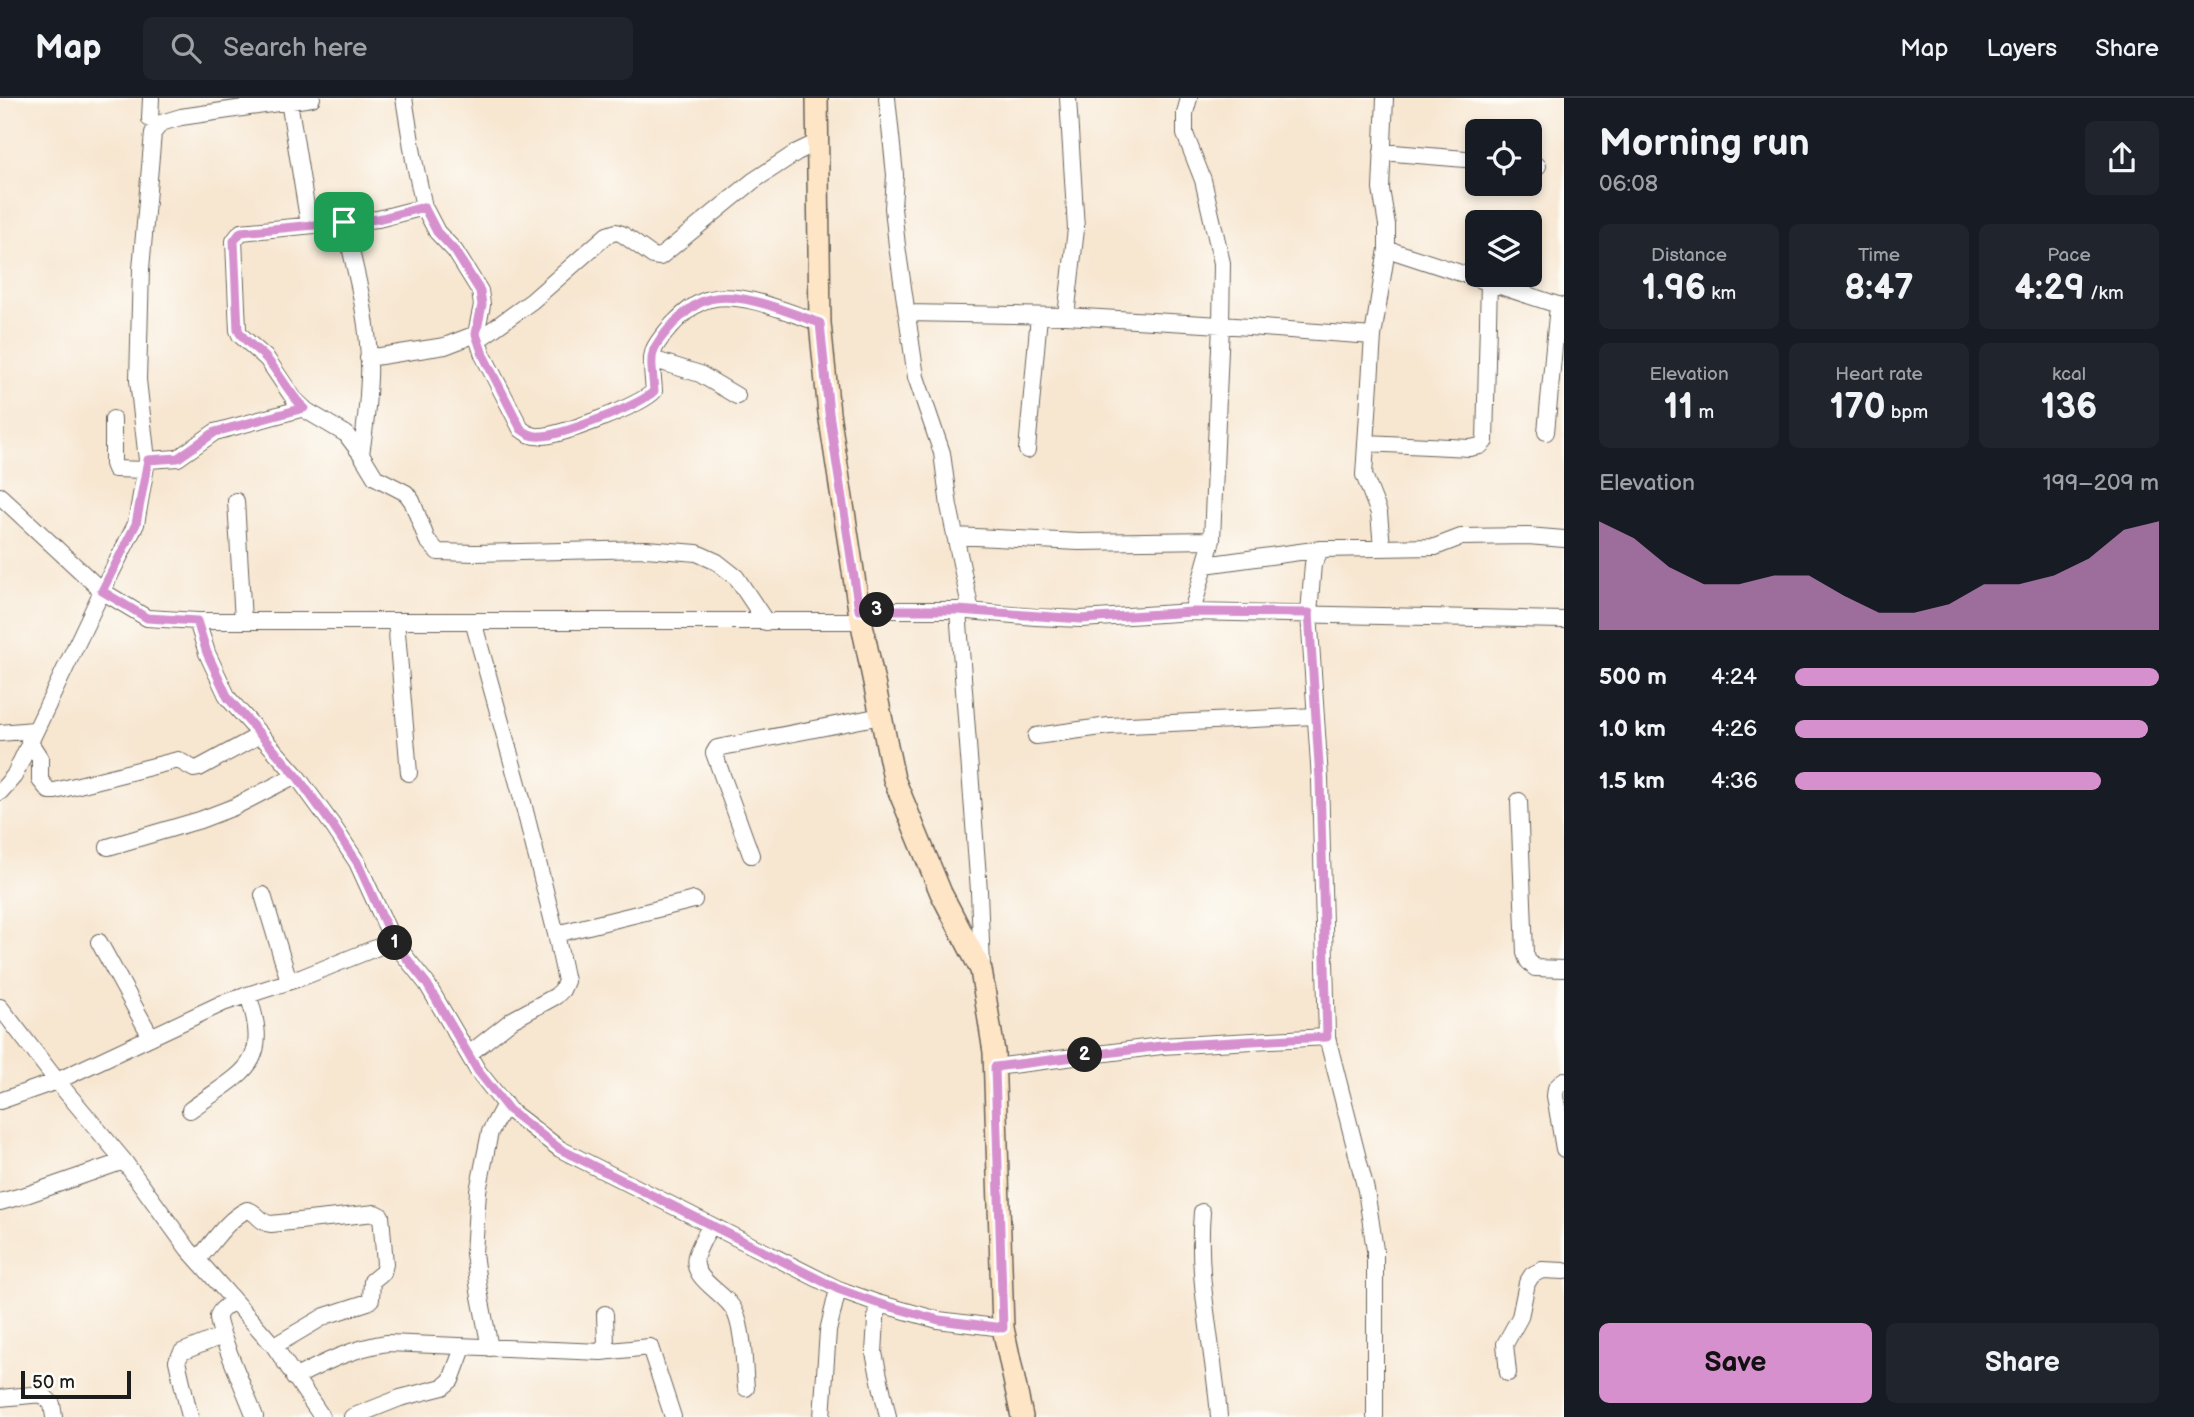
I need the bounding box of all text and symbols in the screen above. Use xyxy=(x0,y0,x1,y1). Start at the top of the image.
search box xyxy=(143,17,633,80)
text: Map xyxy=(35,28,101,68)
icon: search xyxy=(167,29,205,67)
text: Search here xyxy=(223,33,367,64)
text: Map xyxy=(1900,34,1948,63)
text: Layers xyxy=(1986,34,2057,63)
text: Share xyxy=(2095,34,2159,63)
map controls xyxy=(1465,119,1542,287)
button: locate xyxy=(1465,119,1542,196)
text: Morning run xyxy=(1599,121,1810,166)
button: share xyxy=(2085,121,2159,195)
text: 06:08 xyxy=(1599,170,1658,198)
pin xyxy=(314,192,374,252)
icon: arrive xyxy=(325,203,363,241)
button: layers xyxy=(1465,210,1542,287)
text: Distance xyxy=(1651,244,1727,267)
text: Time xyxy=(1858,244,1900,267)
text: Pace xyxy=(2047,244,2091,267)
text: 1.96 xyxy=(1642,267,1706,310)
text: 8:47 xyxy=(1844,267,1914,310)
text: 4:29 xyxy=(2014,267,2085,310)
text: km xyxy=(1706,282,1736,305)
text: /km xyxy=(2085,282,2124,305)
text: Elevation xyxy=(1649,363,1729,386)
text: Heart rate xyxy=(1835,363,1923,386)
text: kcal xyxy=(2052,363,2086,386)
text: 11 xyxy=(1664,386,1693,429)
text: 170 xyxy=(1830,386,1886,429)
text: 136 xyxy=(2041,386,2097,429)
text: m xyxy=(1693,401,1714,424)
text: bpm xyxy=(1886,401,1928,424)
text: Elevation xyxy=(1599,469,1695,497)
text: 199–209 m xyxy=(2043,469,2159,497)
pin: 3 xyxy=(860,592,894,628)
text: 3 xyxy=(871,598,882,621)
text: 500 m xyxy=(1599,663,1667,691)
text: 4:24 xyxy=(1711,663,1757,691)
text: 1.0 km xyxy=(1599,715,1666,743)
text: 4:26 xyxy=(1711,715,1757,743)
text: 1.5 km xyxy=(1599,767,1665,795)
text: 4:36 xyxy=(1711,767,1758,795)
pin: 1 xyxy=(378,926,412,960)
text: 1 xyxy=(391,931,399,954)
pin: 2 xyxy=(1068,1038,1102,1072)
text: 2 xyxy=(1079,1043,1090,1066)
button: Save xyxy=(1599,1323,1872,1403)
button: Share xyxy=(1886,1323,2159,1403)
scale bar xyxy=(21,1368,131,1400)
text: 50 m xyxy=(32,1371,75,1394)

